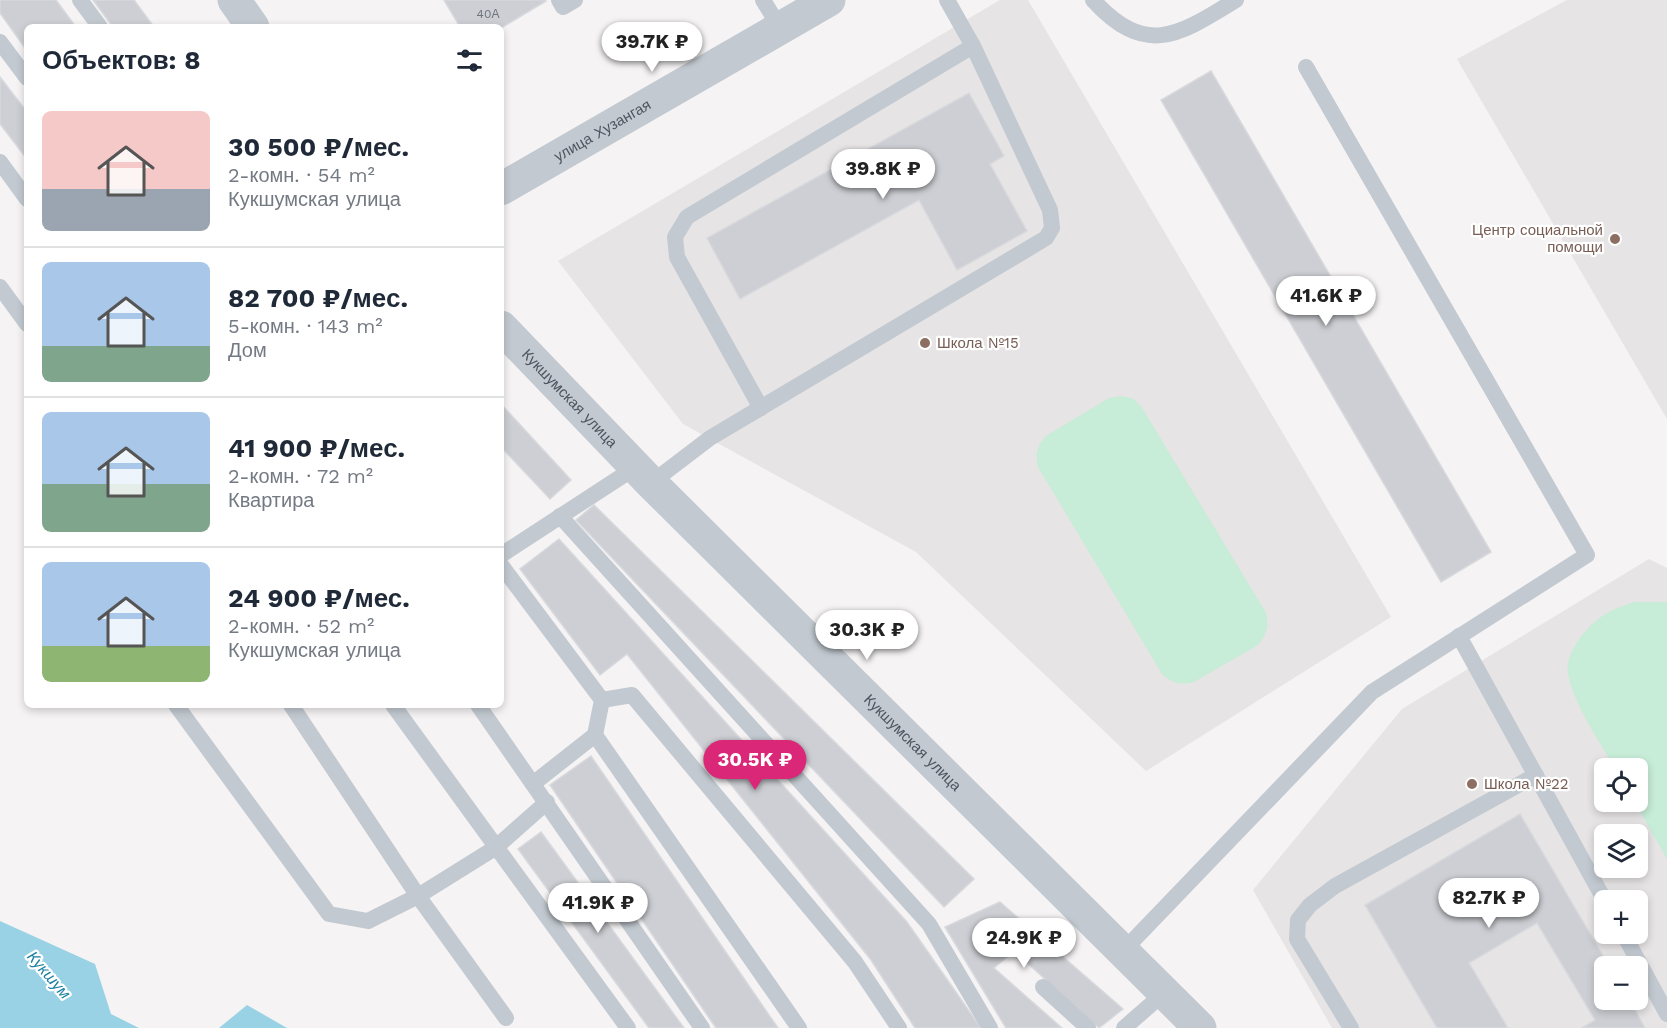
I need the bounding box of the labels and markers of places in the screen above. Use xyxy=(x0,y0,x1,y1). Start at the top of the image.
pin: 39.7K ₽ xyxy=(597,22,707,73)
pin: 39.8K ₽ xyxy=(828,149,938,200)
place label: Центр социальной помощи xyxy=(1472,221,1603,256)
marker: Центр социальной помощи xyxy=(1608,232,1622,246)
pin: 41.6K ₽ xyxy=(1271,276,1381,327)
place label: Школа №15 xyxy=(937,334,1019,352)
marker: Школа №15 xyxy=(918,336,932,350)
pin: 30.3K ₽ xyxy=(812,610,922,661)
pin: 30.5K ₽ xyxy=(700,740,810,791)
place label: Школа №22 xyxy=(1484,775,1569,793)
marker: Школа №22 xyxy=(1465,777,1479,791)
pin: 82.7K ₽ xyxy=(1434,878,1544,929)
pin: 41.9K ₽ xyxy=(543,883,653,934)
pin: 24.9K ₽ xyxy=(969,918,1079,969)

